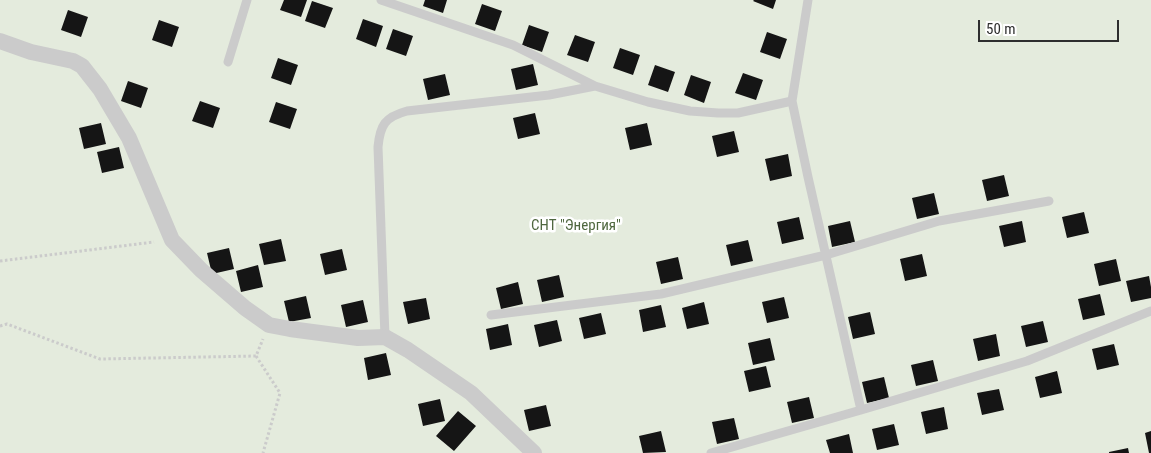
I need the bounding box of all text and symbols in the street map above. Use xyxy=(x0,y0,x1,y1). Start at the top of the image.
scale bar xyxy=(981,10,1122,42)
text: 50 m xyxy=(986,20,1016,38)
park label: СНТ "Энергия" xyxy=(531,217,621,235)

